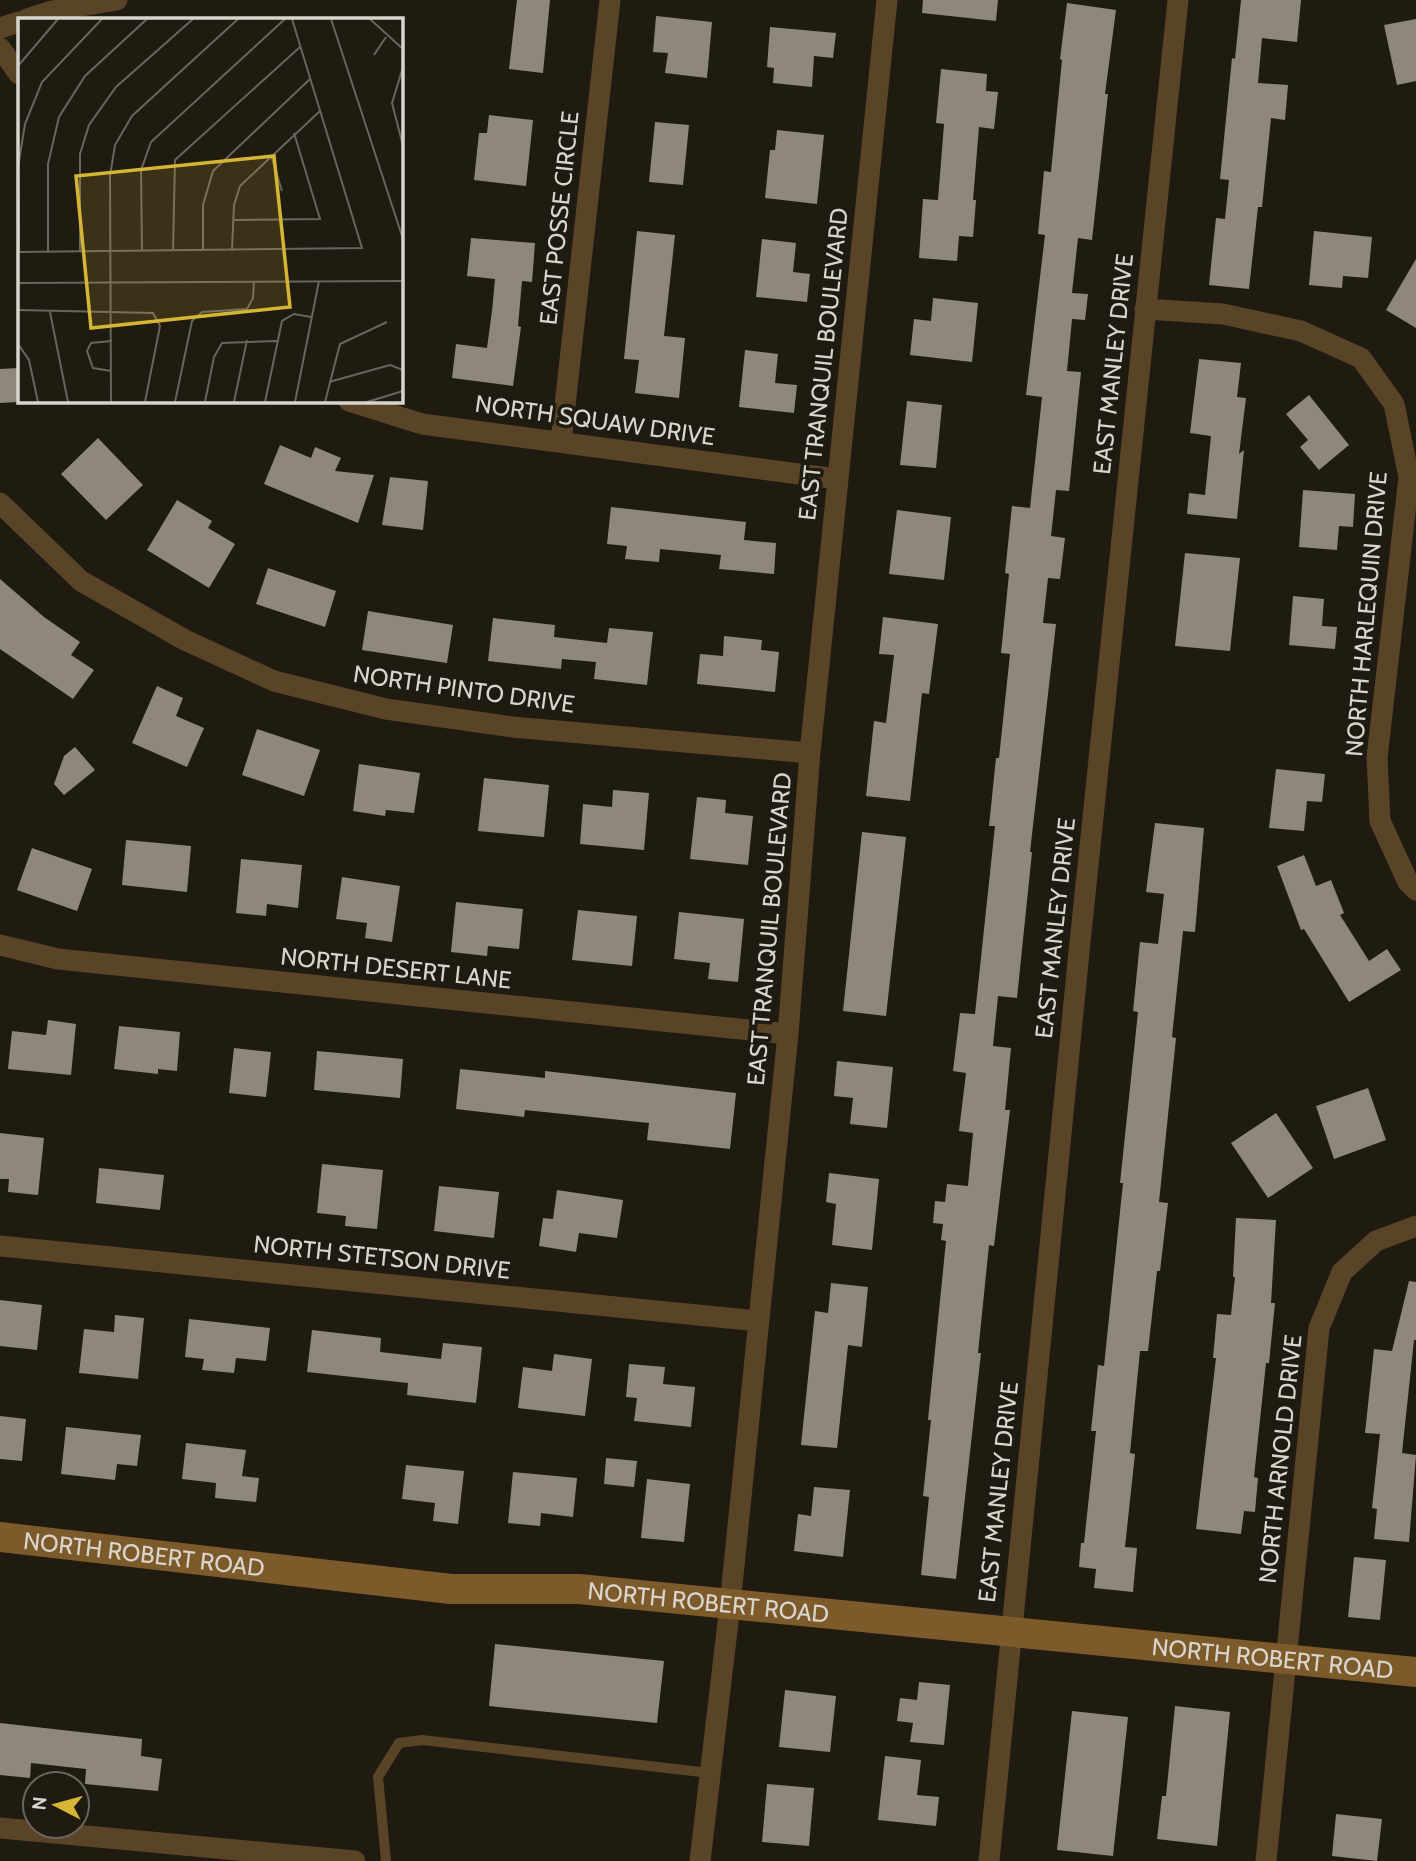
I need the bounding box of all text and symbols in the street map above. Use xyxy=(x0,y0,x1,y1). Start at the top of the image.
inset map xyxy=(18,18,402,402)
street label: EAST POSSE CIRCLE xyxy=(533,110,585,326)
street label: EAST TRANQUIL BOULEVARD xyxy=(792,206,854,522)
street label: EAST MANLEY DRIVE xyxy=(1087,252,1139,476)
street label: NORTH SQUAW DRIVE xyxy=(473,389,717,451)
street label: NORTH HARLEQUIN DRIVE xyxy=(1339,470,1393,758)
street label: NORTH PINTO DRIVE xyxy=(351,659,577,719)
street label: EAST TRANQUIL BOULEVARD xyxy=(741,771,797,1087)
street label: EAST MANLEY DRIVE xyxy=(1029,816,1081,1040)
street label: NORTH DESERT LANE xyxy=(279,941,513,995)
street label: NORTH STETSON DRIVE xyxy=(252,1229,512,1285)
street label: NORTH ARNOLD DRIVE xyxy=(1253,1333,1307,1585)
street label: EAST MANLEY DRIVE xyxy=(972,1380,1024,1604)
street label: NORTH ROBERT ROAD xyxy=(22,1525,266,1582)
street label: NORTH ROBERT ROAD xyxy=(586,1575,831,1628)
street label: NORTH ROBERT ROAD xyxy=(1150,1631,1395,1684)
north arrow xyxy=(21,1770,91,1840)
text: N xyxy=(27,1795,52,1811)

